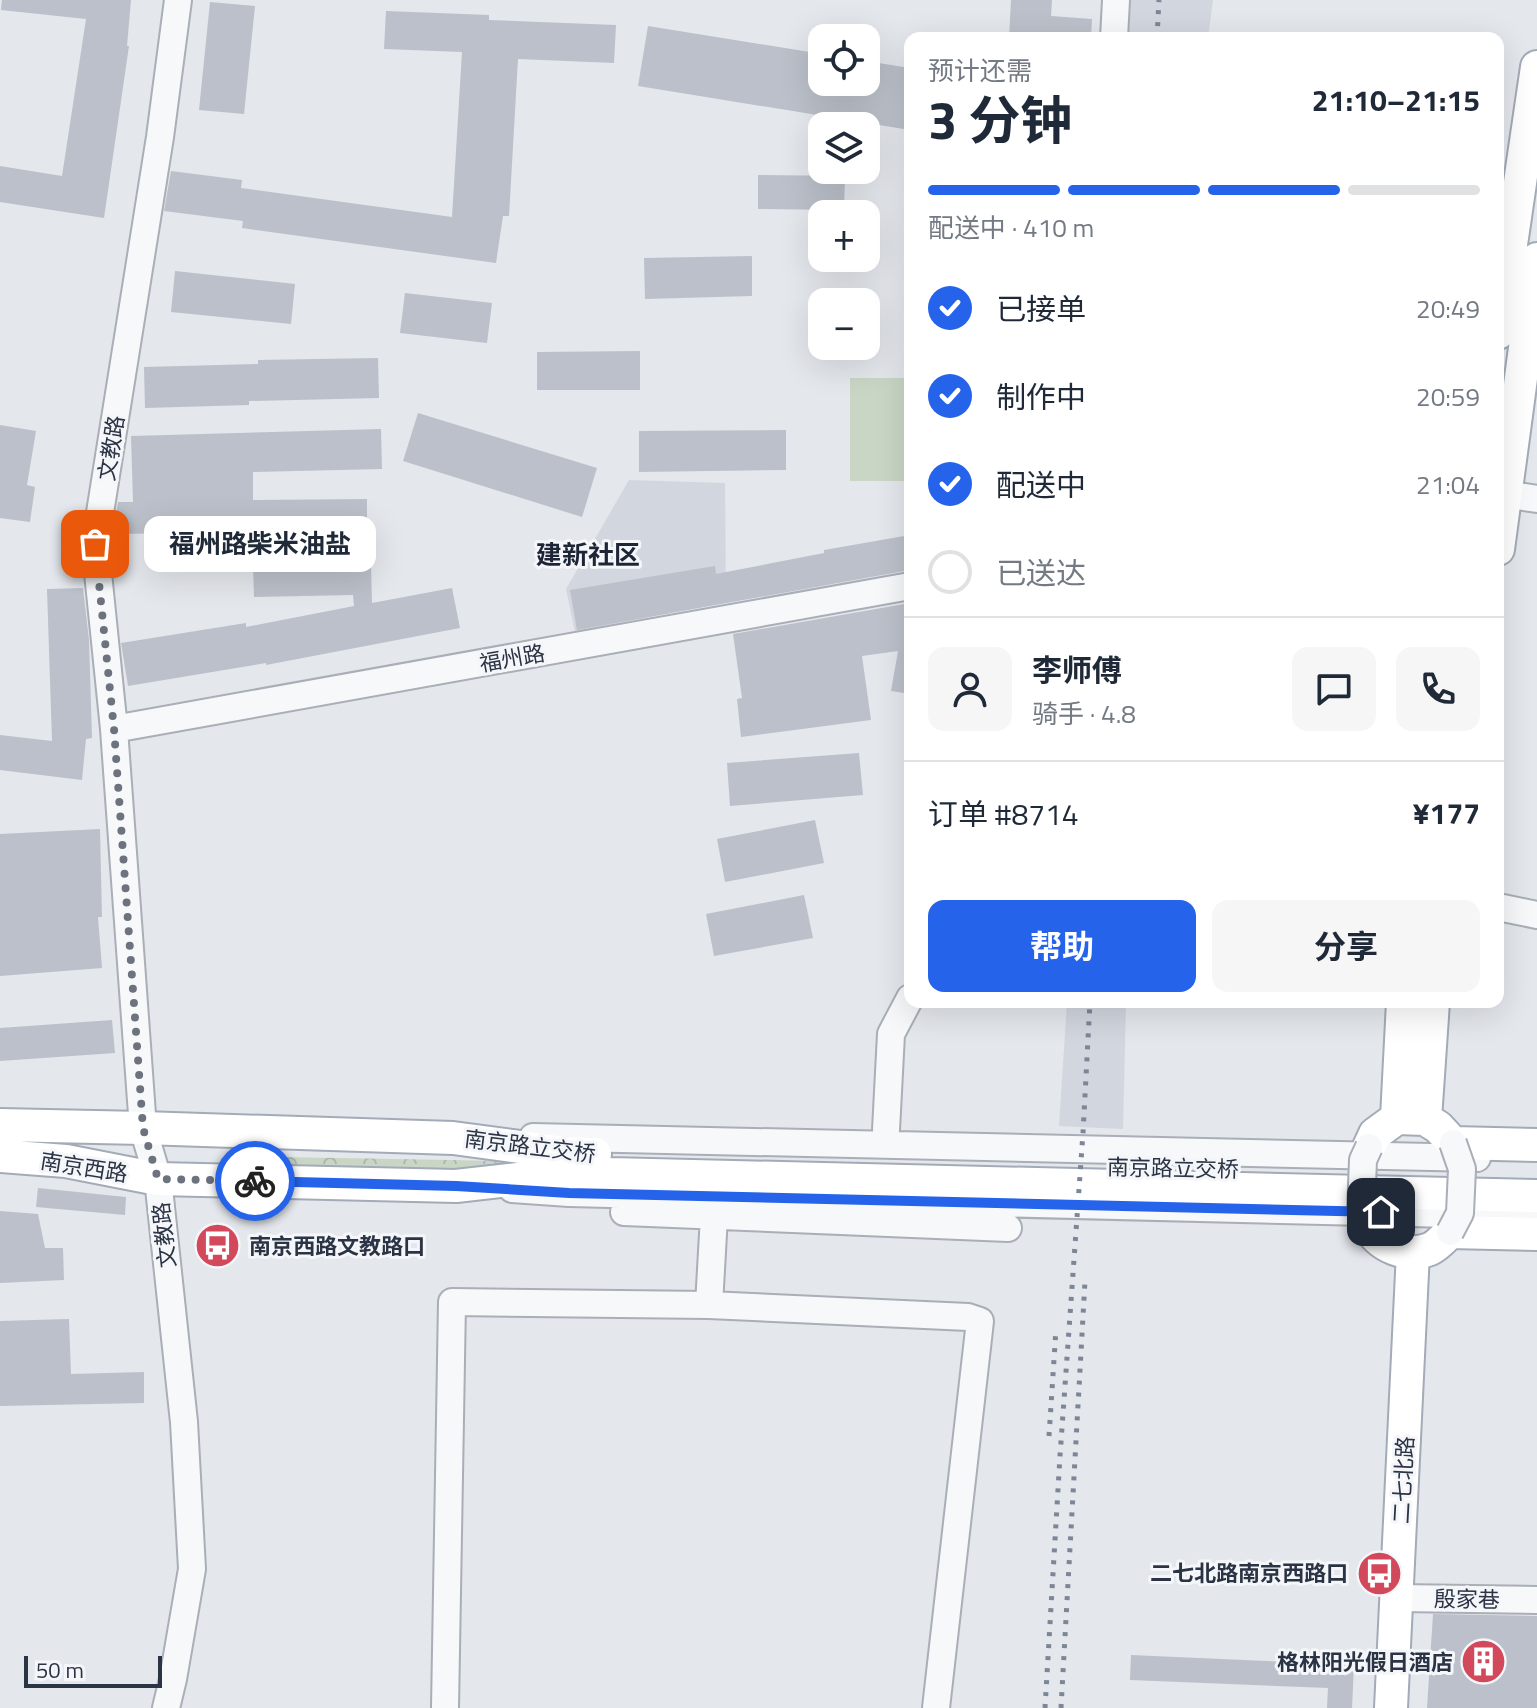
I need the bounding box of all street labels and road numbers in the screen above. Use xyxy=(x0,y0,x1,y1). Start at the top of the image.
street label: 文教路 xyxy=(89,413,133,483)
street label: 福州路 xyxy=(477,636,547,680)
street label: 南京路立交桥 xyxy=(462,1121,598,1171)
street label: 南京西路 xyxy=(38,1143,130,1191)
street label: 南京路立交桥 xyxy=(1107,1150,1239,1186)
street label: 文教路 xyxy=(144,1200,184,1270)
street label: 二七北路 xyxy=(1384,1435,1422,1525)
street label: 殷家巷 xyxy=(1434,1581,1500,1617)

